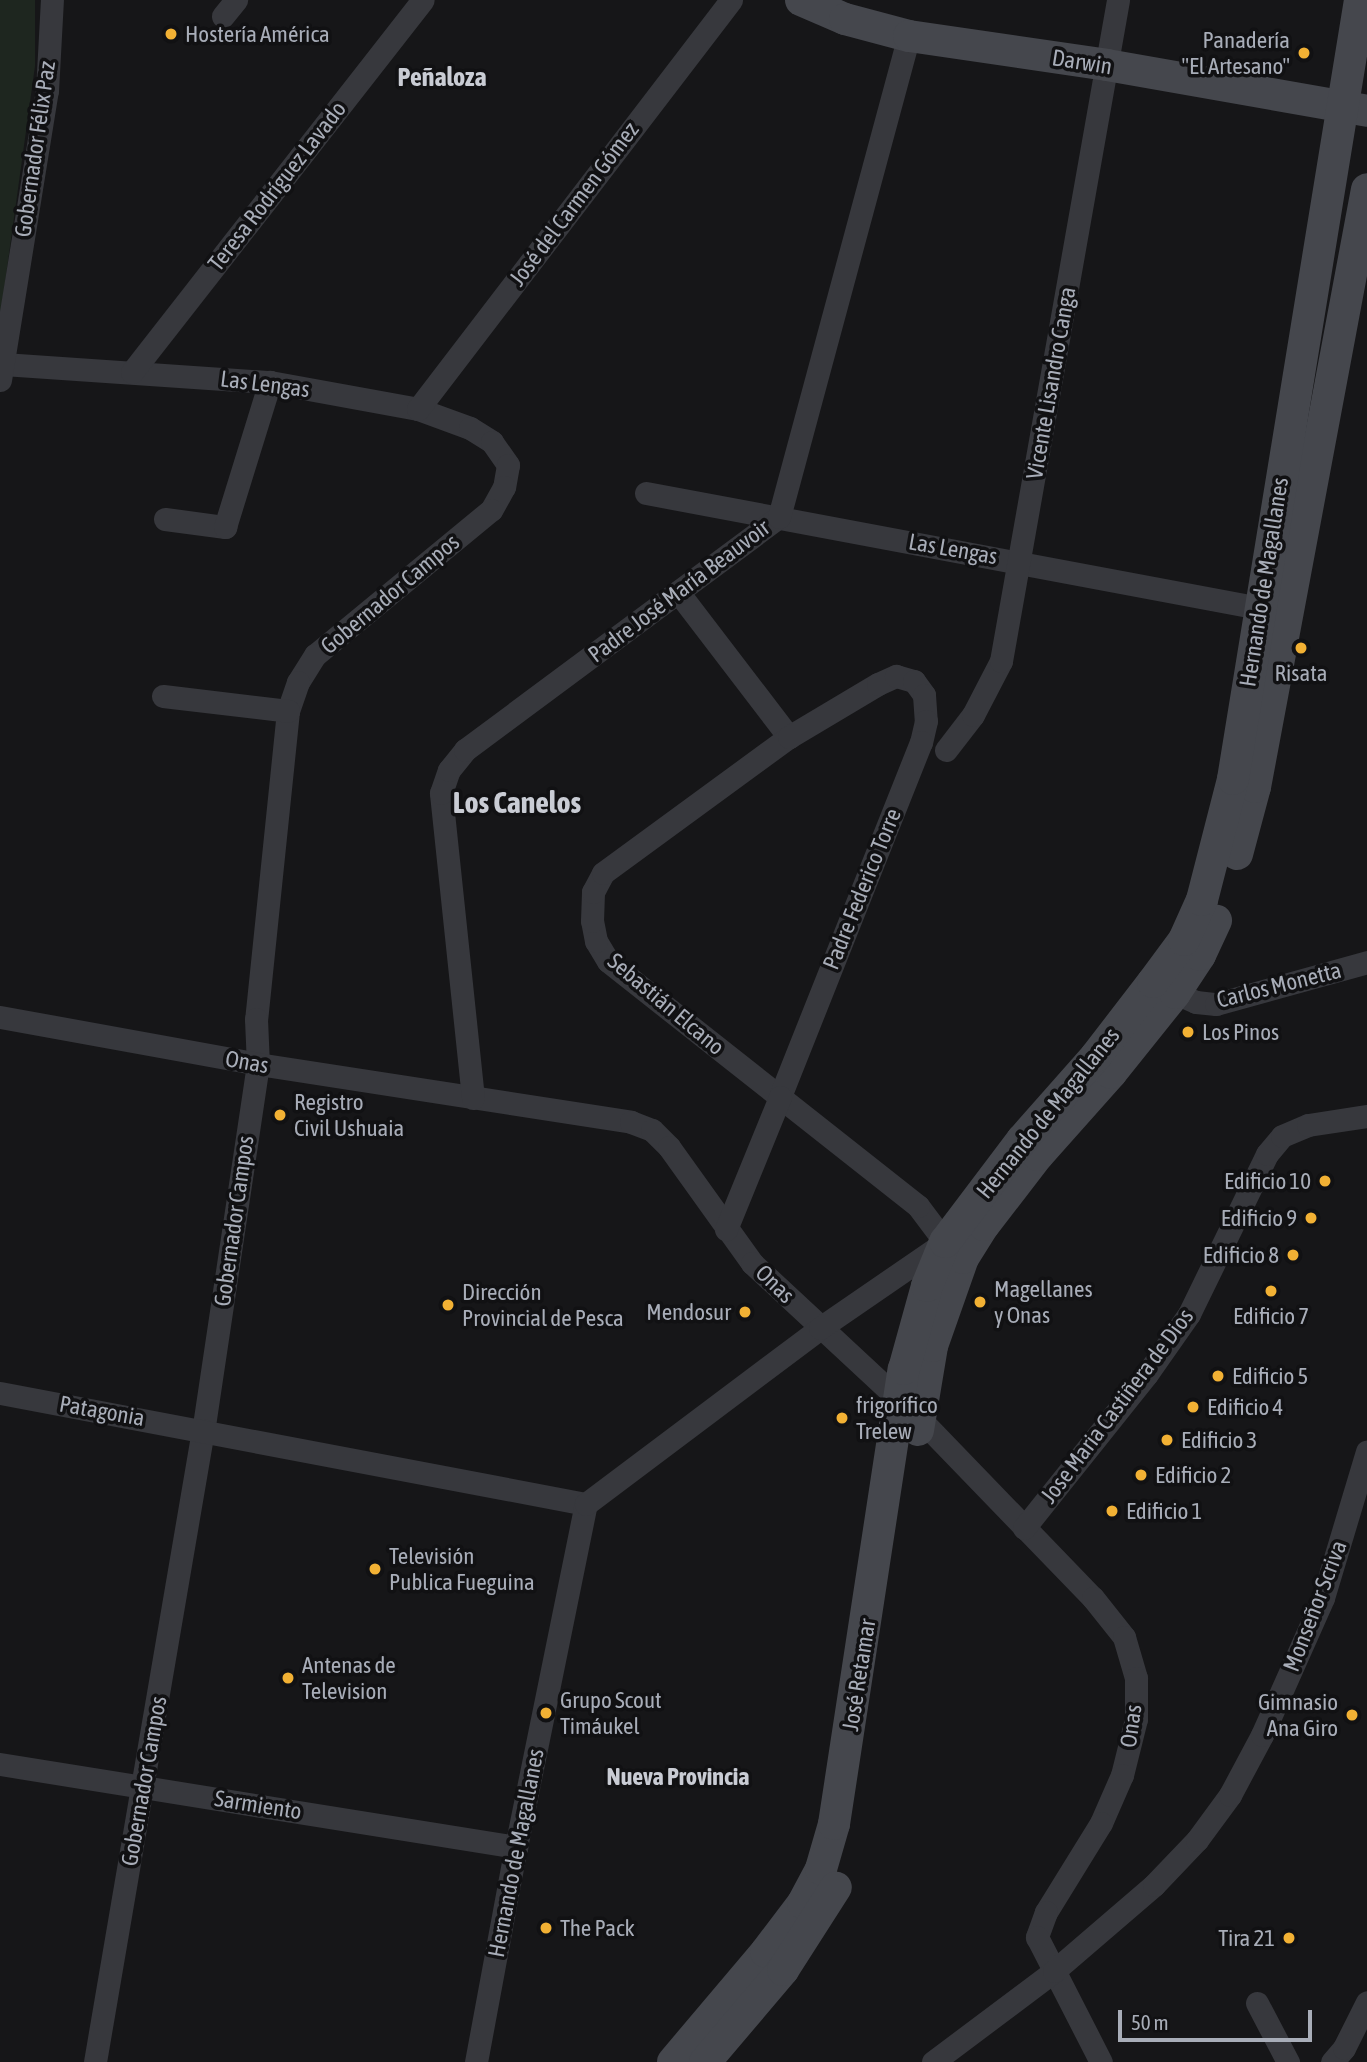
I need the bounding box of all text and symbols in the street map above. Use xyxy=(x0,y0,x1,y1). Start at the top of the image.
place label: Hostería América xyxy=(185,20,330,48)
marker: Hostería América xyxy=(163,26,179,42)
place label: Panadería "El Artesano" xyxy=(1181,26,1290,80)
street label: Darwin xyxy=(1050,44,1114,80)
marker: Panadería "El Artesano" xyxy=(1296,45,1312,61)
street label: Gobernador Félix Paz xyxy=(9,59,61,239)
district label: Peñaloza xyxy=(397,62,487,94)
street label: Teresa Rodríguez Lavado xyxy=(202,96,352,276)
street label: José del Carmen Gómez xyxy=(503,117,645,291)
street label: Vicente Lisandro Canga xyxy=(1020,285,1082,481)
street label: Las Lengas xyxy=(219,365,311,403)
street label: Hernando de Magallanes xyxy=(1234,475,1294,689)
street label: Padre José María Beauvoir xyxy=(583,514,775,668)
street label: Gobernador Campos xyxy=(315,528,465,660)
street label: Las Lengas xyxy=(906,528,1000,570)
marker: Risata xyxy=(1293,640,1309,656)
place label: Risata xyxy=(1275,659,1327,687)
district label: Los Canelos xyxy=(453,784,581,820)
street label: Padre Federico Torre xyxy=(817,804,907,974)
street label: Sebastián Elcano xyxy=(602,947,730,1061)
street label: Carlos Monetta xyxy=(1214,956,1344,1014)
place label: Los Pinos xyxy=(1202,1018,1279,1046)
street label: Hernando de Magallanes xyxy=(971,1022,1125,1204)
marker: Los Pinos xyxy=(1180,1024,1196,1040)
street label: Onas xyxy=(223,1045,271,1079)
place label: Registro Civil Ushuaia xyxy=(294,1088,404,1142)
marker: Registro Civil Ushuaia xyxy=(272,1107,288,1123)
street label: Gobernador Campos xyxy=(208,1134,260,1308)
place label: Edificio 10 xyxy=(1224,1167,1311,1195)
marker: Edificio 10 xyxy=(1317,1173,1333,1189)
place label: Edificio 9 xyxy=(1221,1204,1297,1232)
marker: Edificio 9 xyxy=(1303,1210,1319,1226)
place label: Edificio 8 xyxy=(1203,1241,1279,1269)
marker: Edificio 8 xyxy=(1285,1247,1301,1263)
street label: Onas xyxy=(750,1259,800,1309)
place label: Magellanes y Onas xyxy=(994,1275,1093,1329)
place label: Dirección Provincial de Pesca xyxy=(462,1278,624,1332)
marker: Edificio 7 xyxy=(1263,1283,1279,1299)
marker: Magellanes y Onas xyxy=(972,1294,988,1310)
marker: Dirección Provincial de Pesca xyxy=(440,1297,456,1313)
place label: Mendosur xyxy=(646,1298,731,1326)
place label: Edificio 7 xyxy=(1233,1302,1309,1330)
street label: Jose Maria Castiñera de Dios xyxy=(1035,1303,1199,1509)
marker: Mendosur xyxy=(737,1304,753,1320)
place label: Edificio 5 xyxy=(1232,1362,1308,1390)
marker: Edificio 5 xyxy=(1210,1368,1226,1384)
street label: Patagonia xyxy=(57,1390,147,1432)
place label: frigorífico Trelew xyxy=(856,1391,938,1445)
place label: Edificio 4 xyxy=(1207,1393,1283,1421)
marker: Edificio 4 xyxy=(1185,1399,1201,1415)
marker: frigorífico Trelew xyxy=(834,1410,850,1426)
place label: Edificio 3 xyxy=(1181,1426,1257,1454)
marker: Edificio 3 xyxy=(1159,1432,1175,1448)
place label: Edificio 2 xyxy=(1155,1461,1231,1489)
marker: Edificio 2 xyxy=(1133,1467,1149,1483)
place label: Edificio 1 xyxy=(1126,1497,1202,1525)
marker: Edificio 1 xyxy=(1104,1503,1120,1519)
street label: Monseñor Scriva xyxy=(1277,1537,1353,1675)
place label: Televisión Publica Fueguina xyxy=(389,1542,535,1596)
marker: Televisión Publica Fueguina xyxy=(367,1561,383,1577)
street label: José Retamar xyxy=(837,1617,881,1733)
place label: Antenas de Television xyxy=(302,1651,396,1705)
marker: Antenas de Television xyxy=(280,1670,296,1686)
place label: Grupo Scout Timáukel xyxy=(560,1686,662,1740)
place label: Gimnasio Ana Giro xyxy=(1258,1688,1338,1742)
street label: Gobernador Campos xyxy=(115,1694,173,1868)
street label: Onas xyxy=(1114,1703,1148,1749)
marker: Grupo Scout Timáukel xyxy=(538,1705,554,1721)
marker: Gimnasio Ana Giro xyxy=(1344,1707,1360,1723)
street label: Hernando de Magallanes xyxy=(482,1746,550,1960)
district label: Nueva Provincia xyxy=(607,1763,749,1791)
street label: Sarmiento xyxy=(212,1785,304,1825)
place label: The Pack xyxy=(560,1914,635,1942)
marker: The Pack xyxy=(538,1920,554,1936)
place label: Tira 21 xyxy=(1218,1924,1275,1952)
marker: Tira 21 xyxy=(1281,1930,1297,1946)
scale bar xyxy=(1122,1996,1316,2040)
text: 50 m xyxy=(1131,2010,1169,2034)

